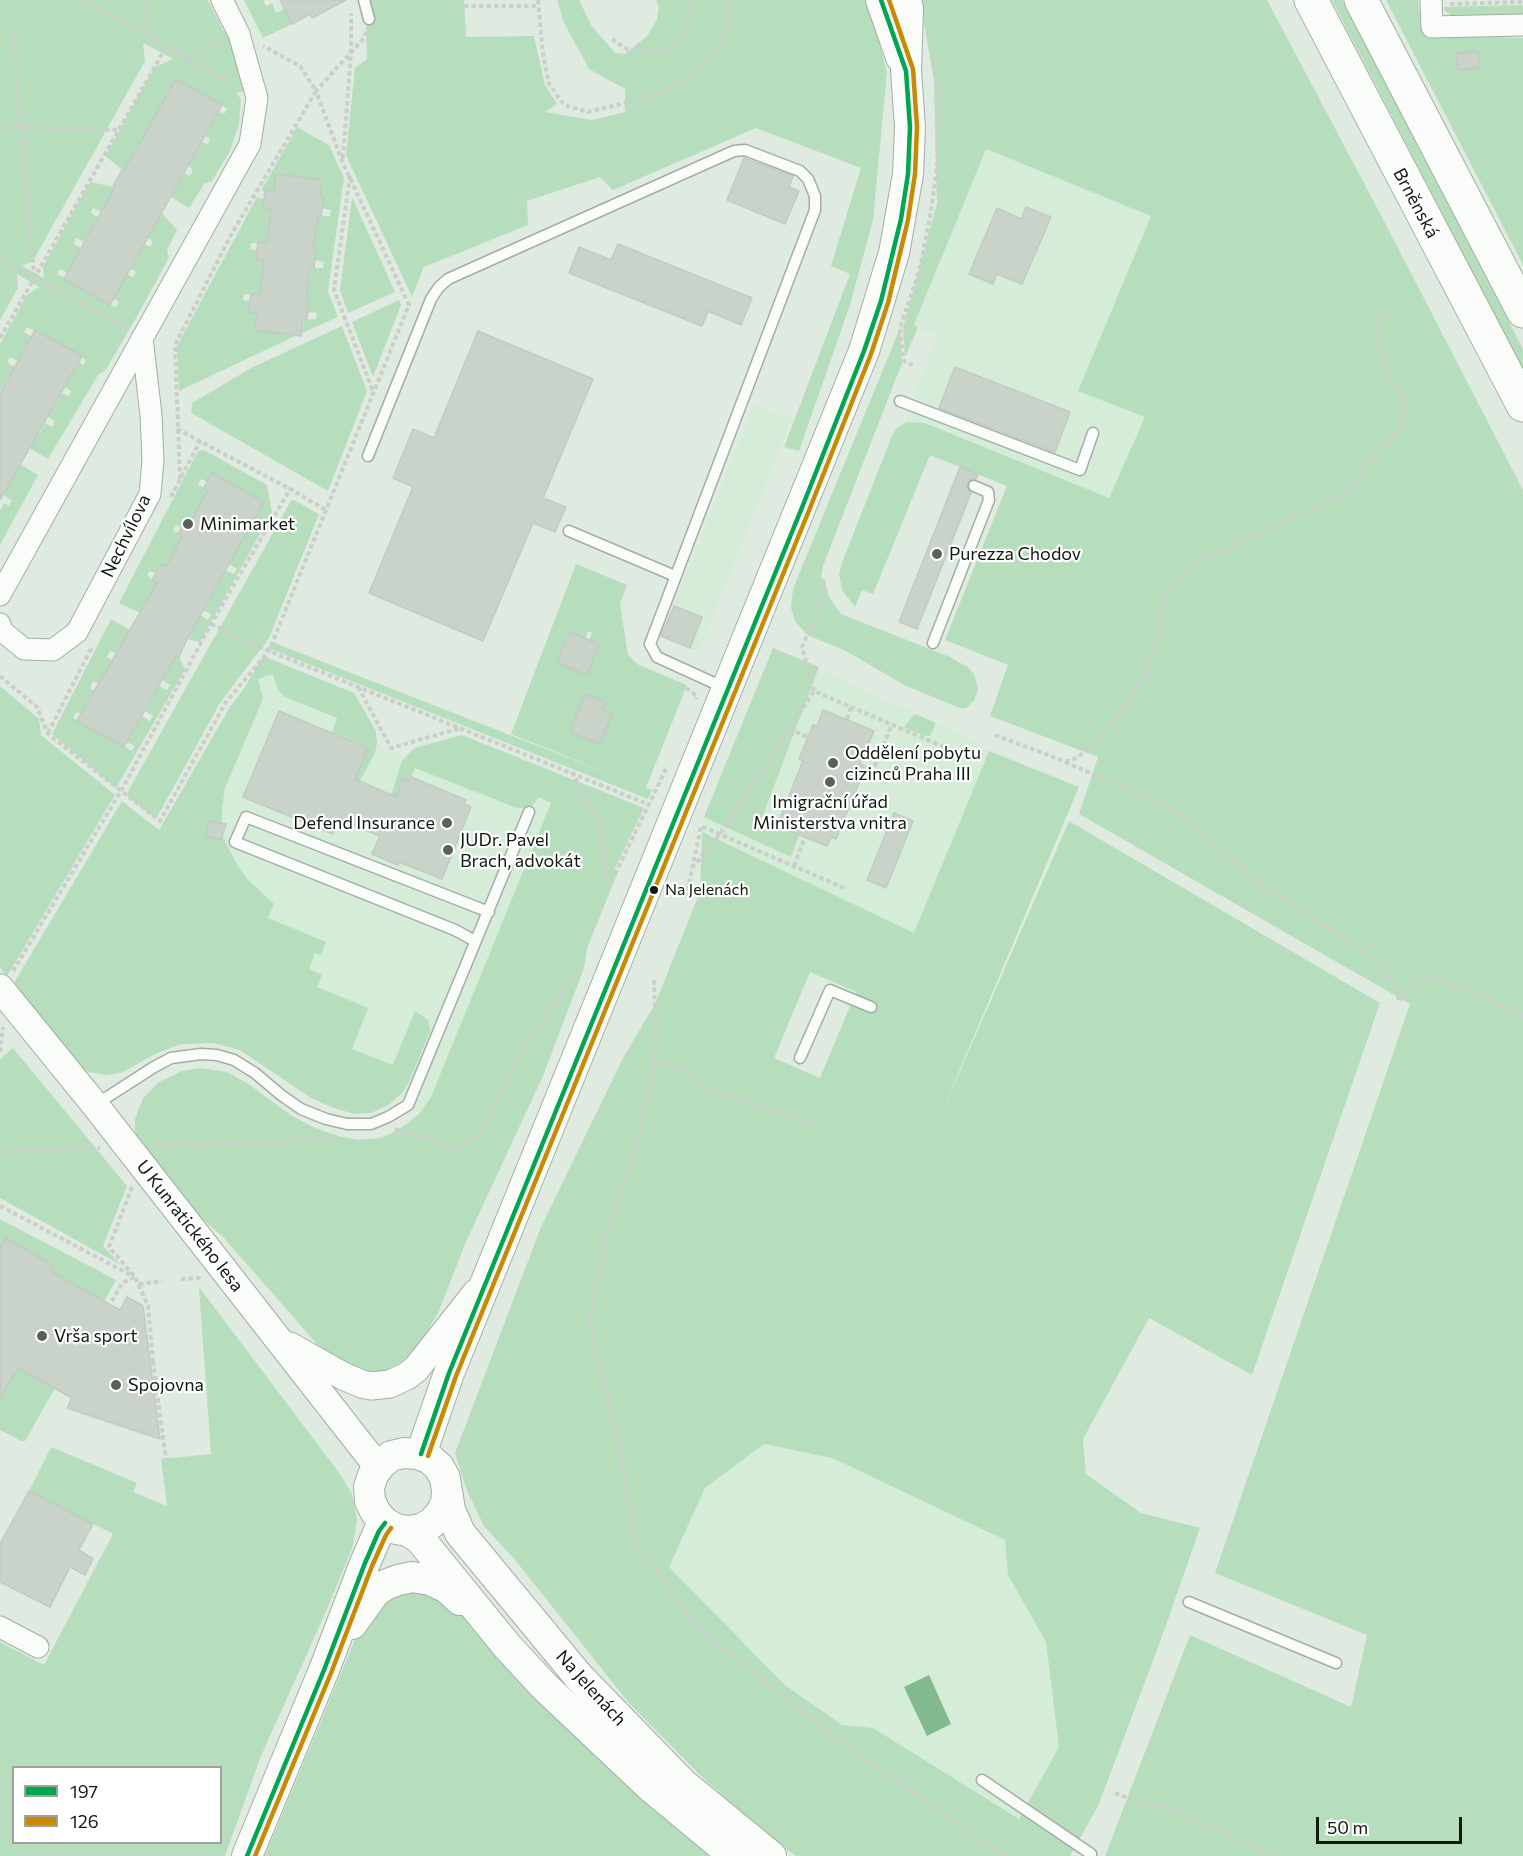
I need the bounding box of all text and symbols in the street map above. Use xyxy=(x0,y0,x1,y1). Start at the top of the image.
street label: Brněnská xyxy=(1389,164,1443,242)
street label: Nechvílova xyxy=(97,491,155,581)
place label: Minimarket xyxy=(200,513,295,535)
marker: Minimarket xyxy=(181,517,195,531)
place label: Purezza Chodov xyxy=(949,543,1081,565)
marker: Purezza Chodov xyxy=(930,547,944,561)
place label: Oddělení pobytu cizinců Praha III xyxy=(845,742,981,784)
marker: Oddělení pobytu cizinců Praha III xyxy=(826,756,840,770)
marker: Imigrační úřad Ministerstva vnitra xyxy=(823,775,837,789)
place label: Imigrační úřad Ministerstva vnitra xyxy=(753,791,907,834)
place label: Defend Insurance xyxy=(293,812,435,834)
marker: Defend Insurance xyxy=(440,816,454,830)
place label: JUDr. Pavel Brach, advokát xyxy=(460,829,581,872)
marker: JUDr. Pavel Brach, advokát xyxy=(441,843,455,857)
place label: Na Jelenách xyxy=(665,880,749,900)
marker: Na Jelenách xyxy=(648,884,660,896)
street label: U Kunratického lesa xyxy=(132,1156,248,1296)
place label: Vrša sport xyxy=(54,1325,138,1347)
marker: Vrša sport xyxy=(35,1329,49,1343)
place label: Spojovna xyxy=(128,1374,204,1396)
marker: Spojovna xyxy=(109,1378,123,1392)
street label: Na Jelenách xyxy=(551,1646,631,1730)
legend xyxy=(12,1766,222,1844)
text: 197 xyxy=(70,1780,98,1802)
scale bar xyxy=(1319,1805,1464,1843)
text: 126 xyxy=(70,1810,99,1832)
text: 50 m xyxy=(1327,1816,1368,1838)

